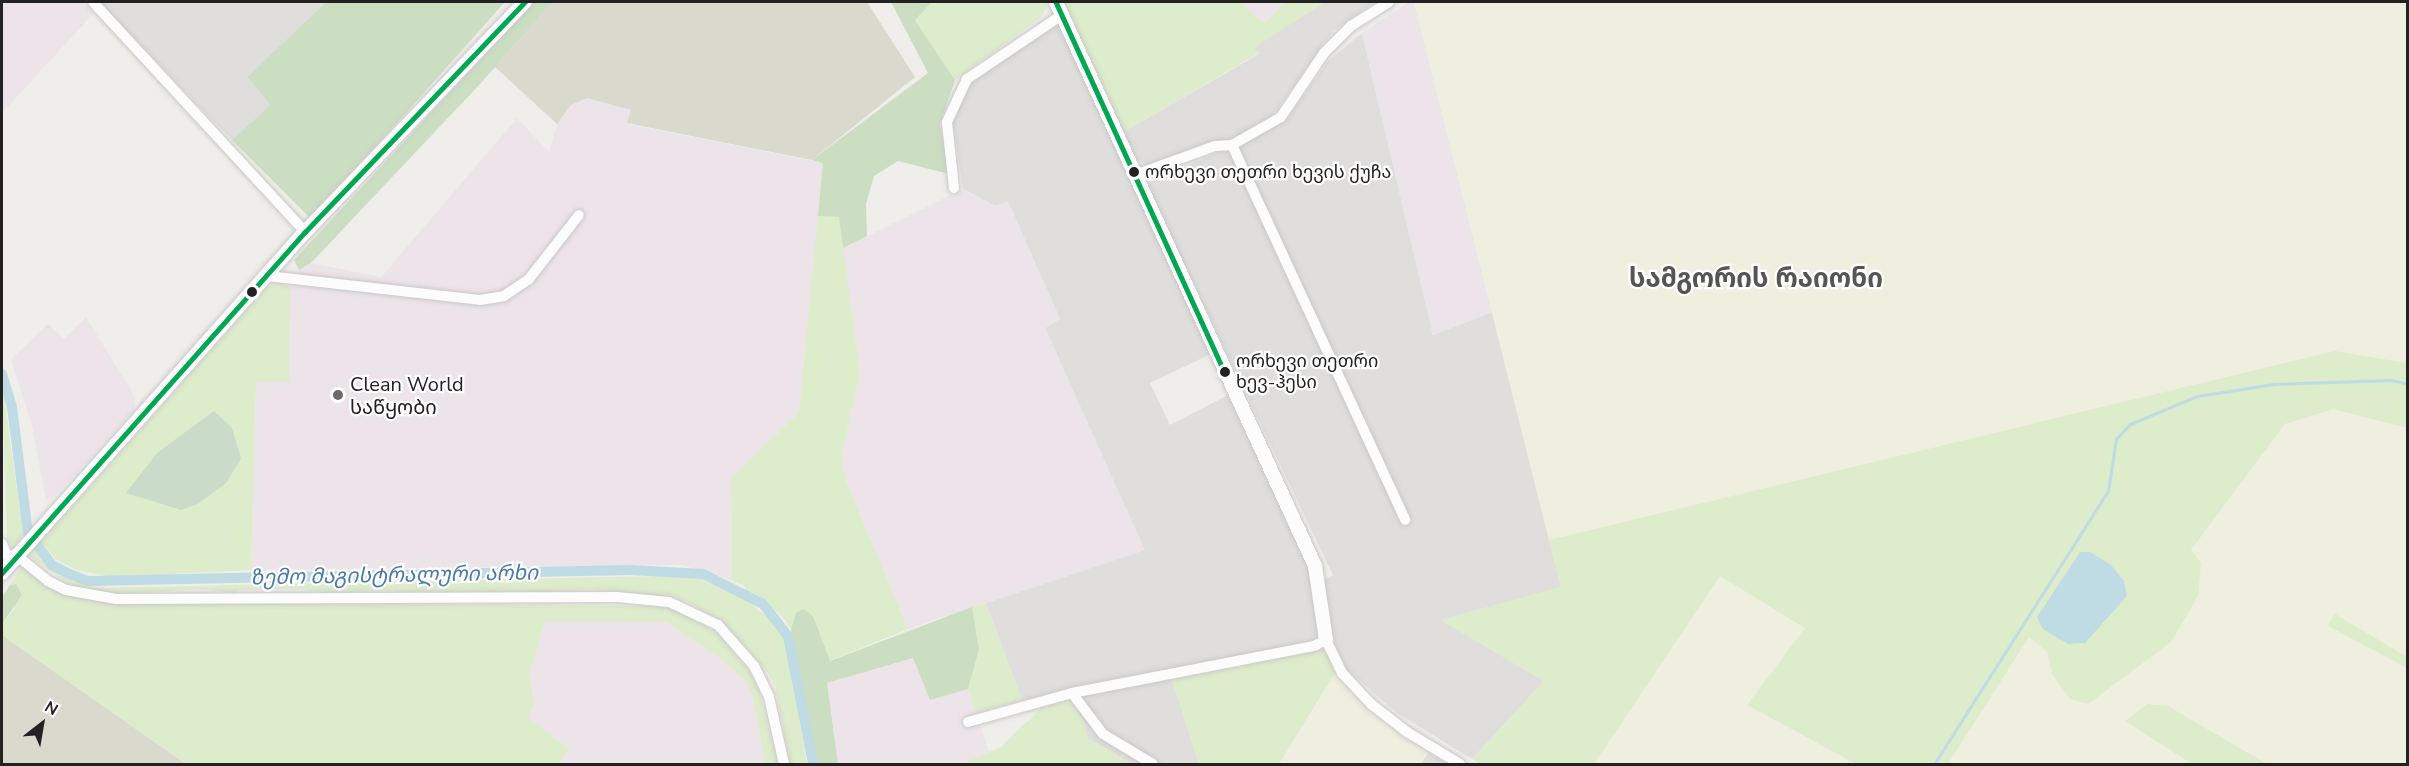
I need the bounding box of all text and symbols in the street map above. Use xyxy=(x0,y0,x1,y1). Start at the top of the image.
place label: ორხევი თეთრი ხევის ქუჩა xyxy=(1145,161,1391,183)
marker: ორხევი თეთრი ხევის ქუჩა xyxy=(1128,166,1140,178)
district label: სამგორის რაიონი xyxy=(1629,263,1883,295)
unlabelled marker xyxy=(246,286,258,298)
place label: ორხევი თეთრი ხევ-ჰესი xyxy=(1236,351,1378,394)
marker: ორხევი თეთრი ხევ-ჰესი xyxy=(1219,366,1231,378)
place label: Clean World საწყობი xyxy=(350,372,464,419)
marker: Clean World საწყობი xyxy=(331,388,345,402)
water label: ზემო მაგისტრალური არხი xyxy=(250,560,538,590)
north arrow xyxy=(12,694,72,754)
text: N xyxy=(40,696,62,721)

